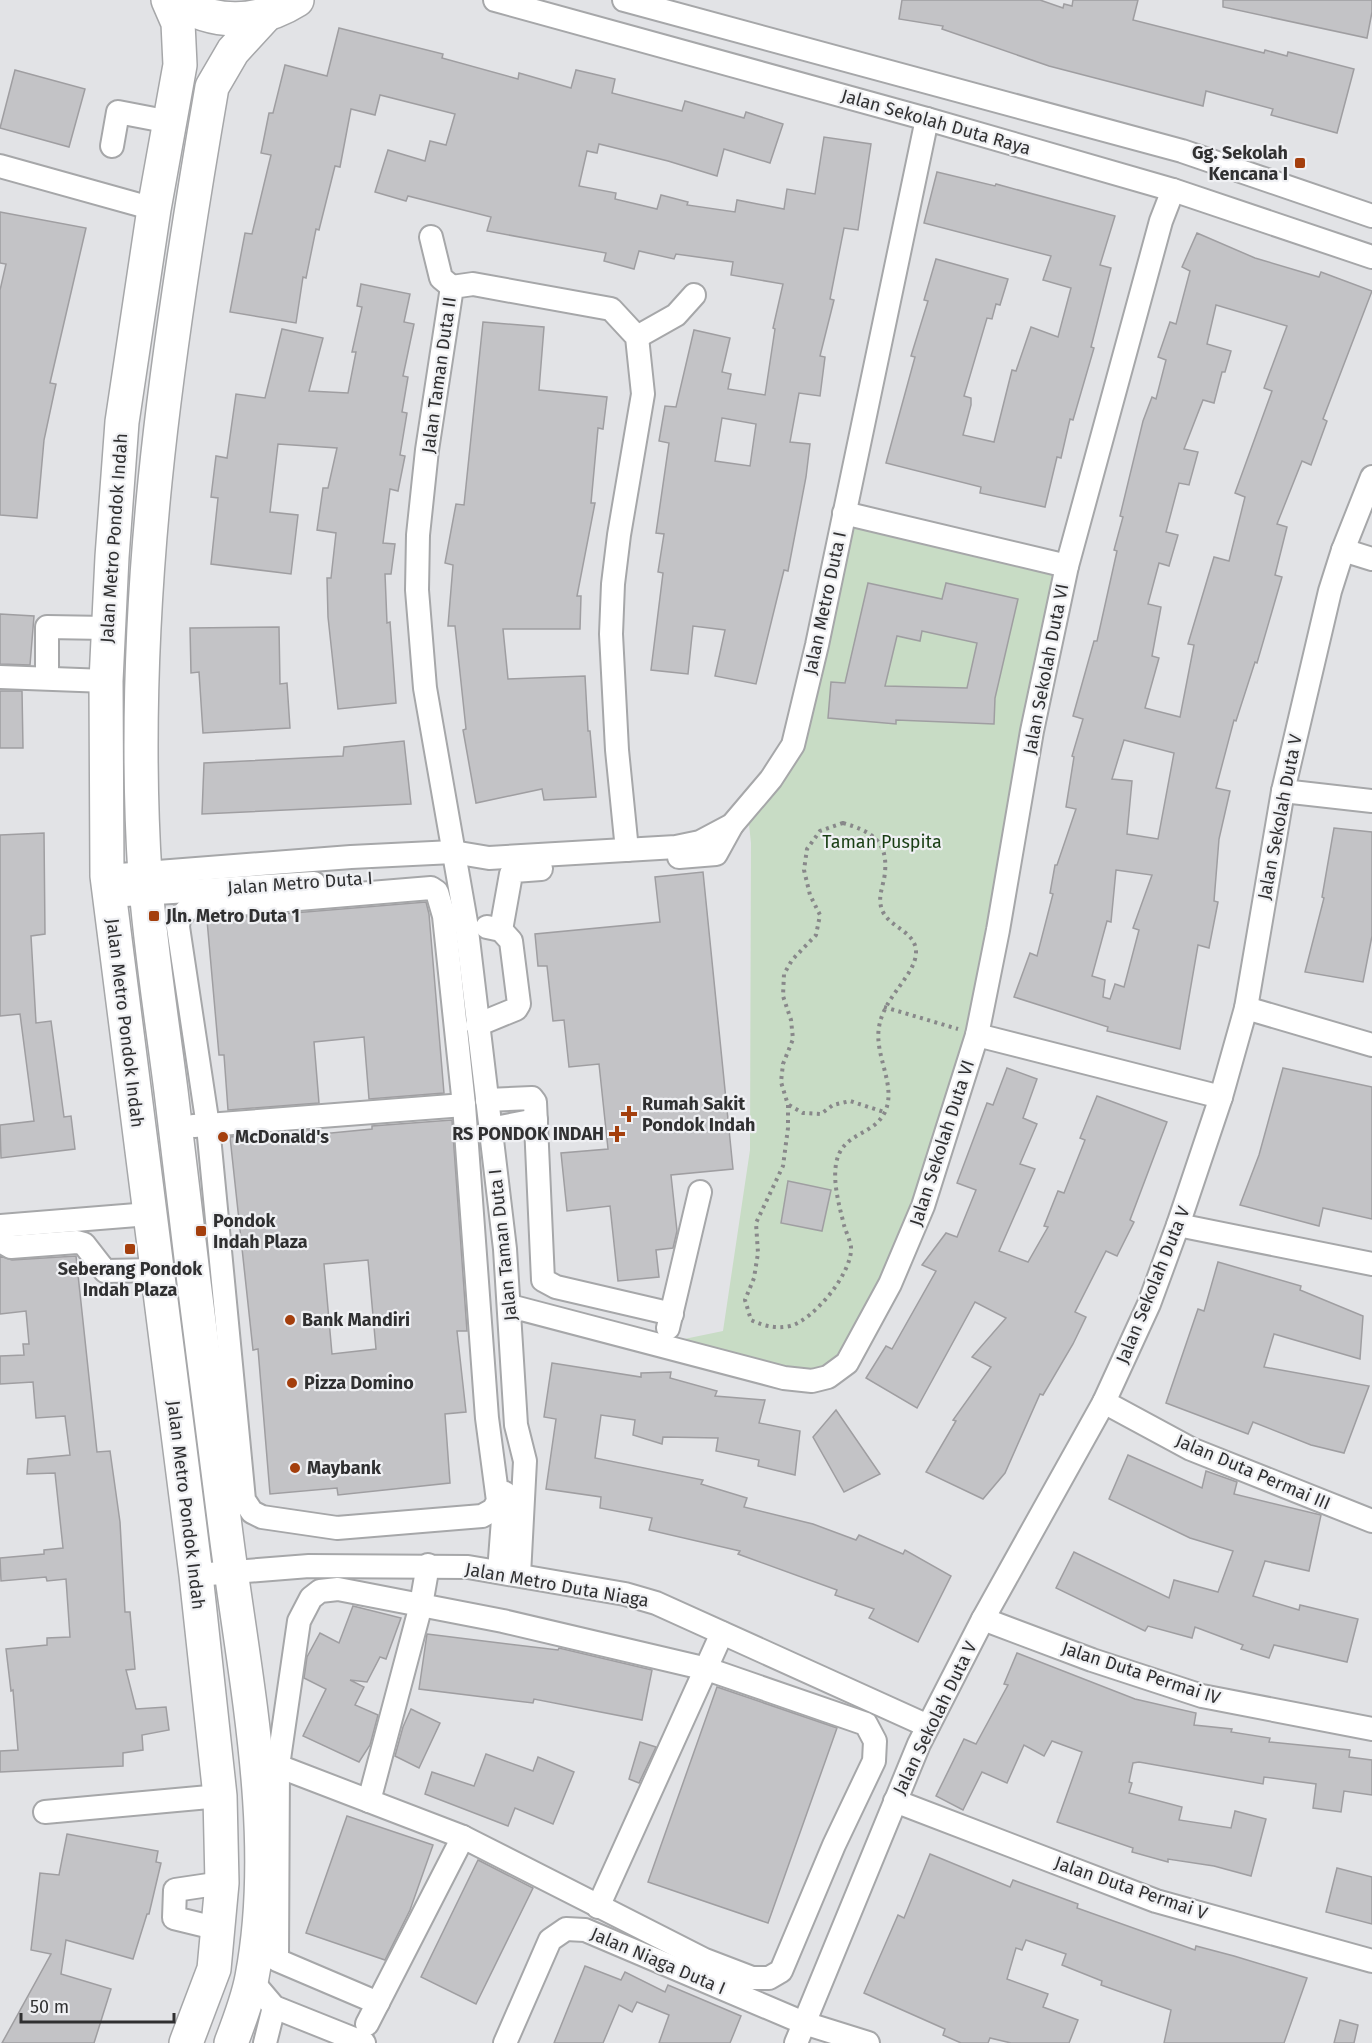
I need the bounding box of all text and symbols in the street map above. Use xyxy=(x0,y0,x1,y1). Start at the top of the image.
street label: Jalan Sekolah Duta Raya xyxy=(839,84,1033,160)
place label: Gg. Sekolah Kencana I xyxy=(1192,142,1288,185)
marker: Gg. Sekolah Kencana I xyxy=(1293,156,1307,170)
street label: Jalan Taman Duta II xyxy=(417,295,461,455)
street label: Jalan Metro Pondok Indah xyxy=(96,432,132,644)
street label: Jalan Metro Duta I xyxy=(799,529,851,677)
street label: Jalan Sekolah Duta VI xyxy=(1019,582,1073,756)
street label: Jalan Sekolah Duta V xyxy=(1253,732,1307,902)
park label: Taman Puspita xyxy=(822,831,942,853)
street label: Jalan Metro Duta I xyxy=(227,867,373,899)
place label: Jln. Metro Duta 1 xyxy=(165,905,300,927)
marker: Jln. Metro Duta 1 xyxy=(147,909,161,923)
street label: Jalan Metro Pondok Indah xyxy=(101,917,149,1129)
street label: Jalan Sekolah Duta VI xyxy=(905,1057,979,1229)
place label: Rumah Sakit Pondok Indah xyxy=(642,1093,755,1136)
marker: Rumah Sakit Pondok Indah xyxy=(620,1105,638,1123)
place label: RS PONDOK INDAH xyxy=(452,1123,604,1145)
marker: RS PONDOK INDAH xyxy=(608,1125,626,1143)
place label: McDonald's xyxy=(235,1126,329,1148)
marker: McDonald's xyxy=(216,1130,230,1144)
street label: Jalan Taman Duta I xyxy=(484,1168,522,1322)
street label: Jalan Sekolah Duta V xyxy=(1111,1203,1195,1367)
place label: Pondok Indah Plaza xyxy=(213,1210,308,1253)
marker: Pondok Indah Plaza xyxy=(194,1224,208,1238)
marker: Seberang Pondok Indah Plaza xyxy=(123,1242,137,1256)
place label: Seberang Pondok Indah Plaza xyxy=(58,1258,203,1301)
place label: Bank Mandiri xyxy=(302,1309,410,1331)
marker: Bank Mandiri xyxy=(283,1313,297,1327)
place label: Pizza Domino xyxy=(304,1372,414,1394)
marker: Pizza Domino xyxy=(285,1376,299,1390)
street label: Jalan Metro Pondok Indah xyxy=(162,1399,210,1611)
street label: Jalan Duta Permai III xyxy=(1172,1429,1334,1515)
place label: Maybank xyxy=(307,1457,382,1479)
marker: Maybank xyxy=(288,1461,302,1475)
street label: Jalan Metro Duta Niaga xyxy=(463,1558,651,1612)
street label: Jalan Duta Permai IV xyxy=(1059,1637,1223,1709)
street label: Jalan Sekolah Duta V xyxy=(888,1638,982,1798)
street label: Jalan Duta Permai V xyxy=(1052,1852,1210,1924)
street label: Jalan Niaga Duta I xyxy=(587,1923,729,1999)
scale bar xyxy=(21,1986,174,2024)
text: 50 m xyxy=(30,1996,69,2018)

